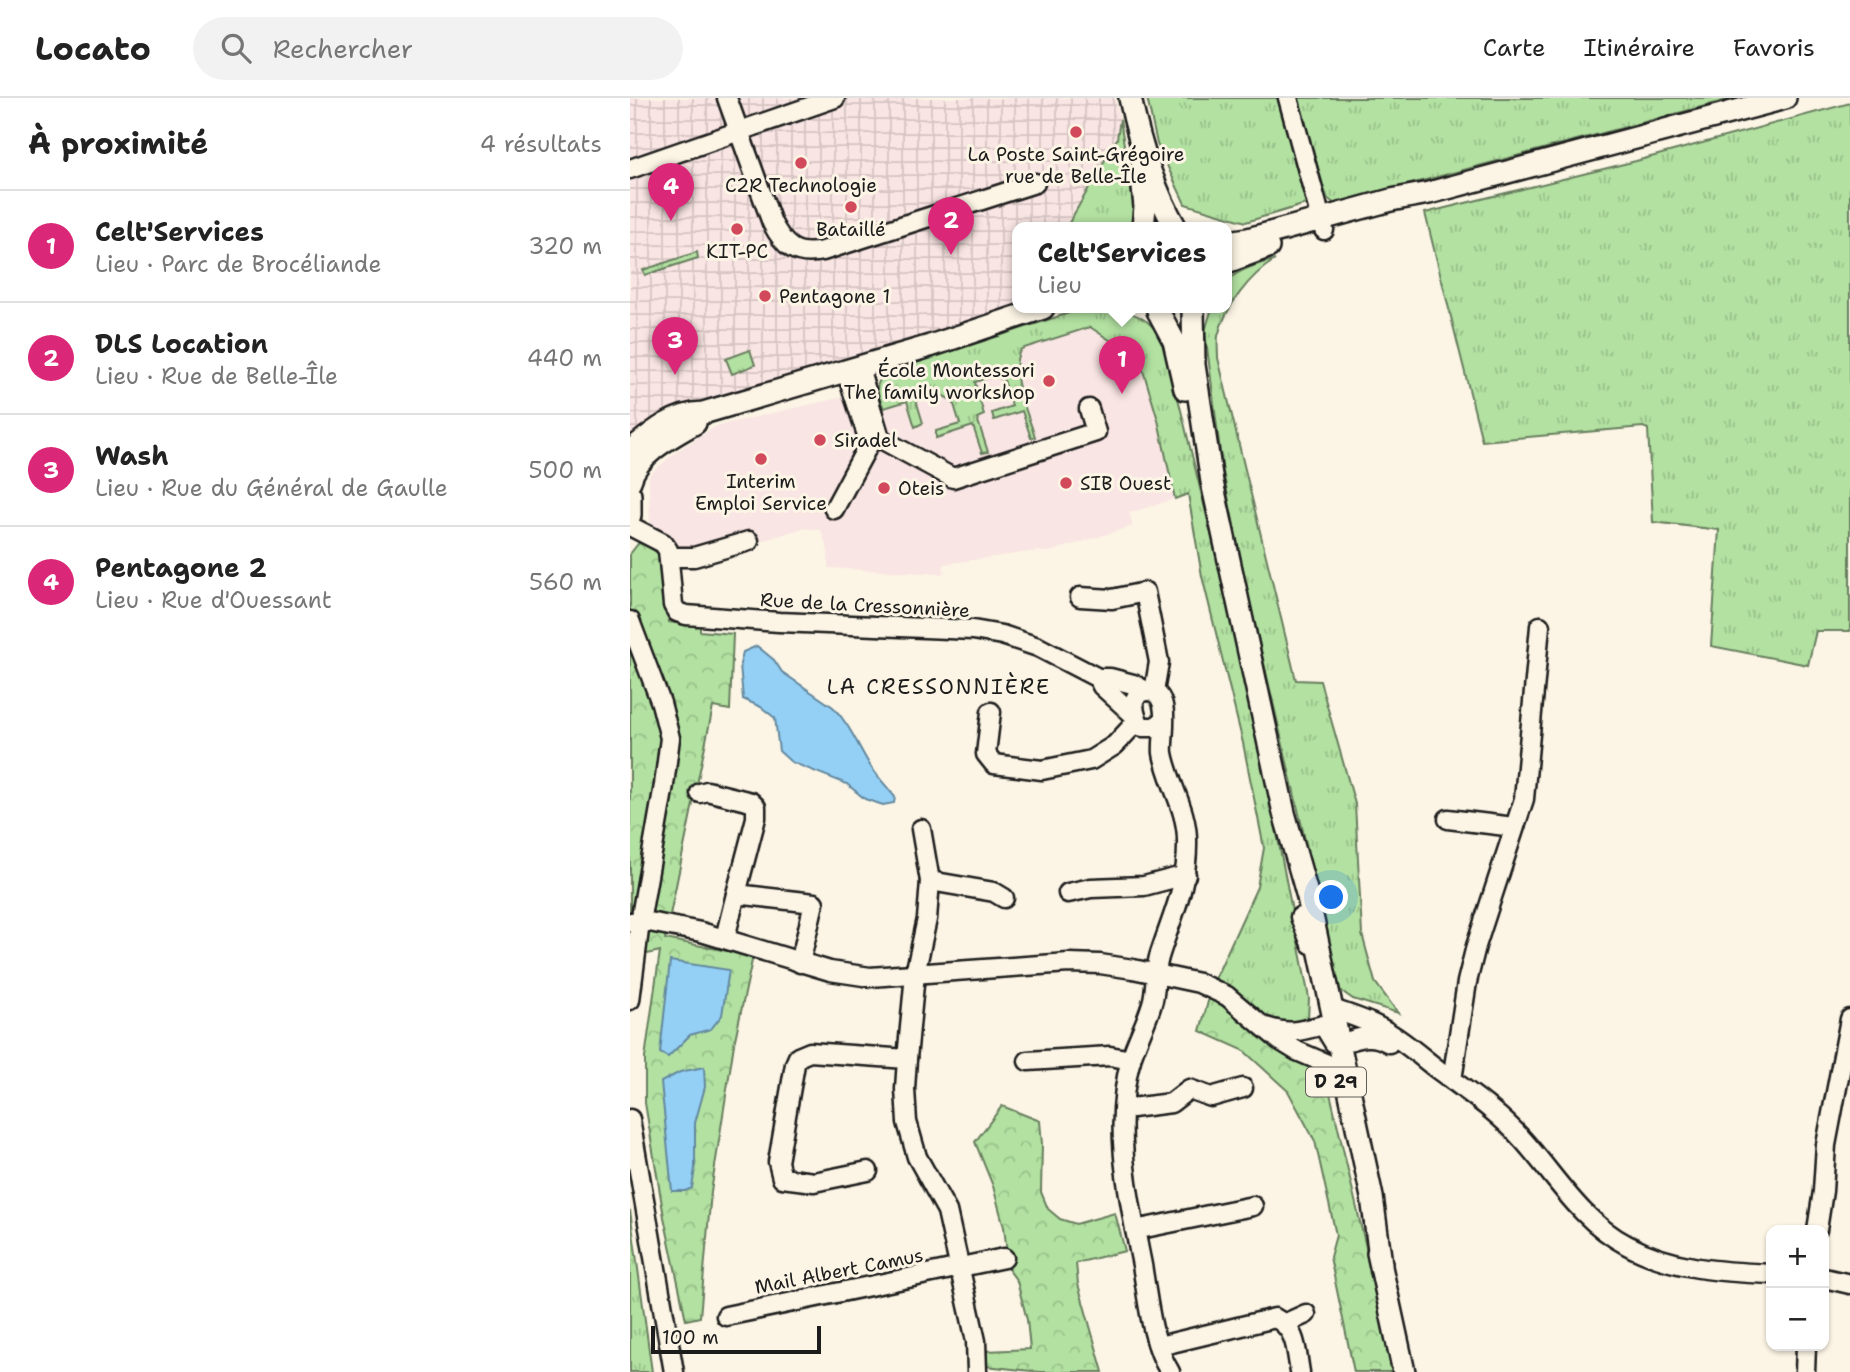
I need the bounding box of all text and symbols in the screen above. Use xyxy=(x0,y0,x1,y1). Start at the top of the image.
search box xyxy=(193,17,683,80)
text: Locato xyxy=(35,26,151,71)
icon: search xyxy=(217,29,255,67)
text: Rechercher xyxy=(273,31,413,66)
text: Carte xyxy=(1483,32,1546,64)
text: Itinéraire xyxy=(1584,32,1695,64)
text: Favoris xyxy=(1733,32,1815,64)
text: À proximité xyxy=(28,123,208,164)
marker: La Poste Saint-Grégoire rue de Belle-Île xyxy=(1068,124,1084,140)
text: 4 résultats xyxy=(480,129,602,159)
place label: La Poste Saint-Grégoire rue de Belle-Île xyxy=(968,142,1184,189)
marker: C2R Technologie xyxy=(793,155,809,171)
pin: 4 xyxy=(648,163,694,221)
place label: C2R Technologie xyxy=(725,173,877,198)
pin: 2 xyxy=(928,197,974,255)
marker: Bataillé xyxy=(843,199,859,215)
text: Celt'Services xyxy=(95,214,264,249)
place label: Bataillé xyxy=(816,217,886,242)
marker: KIT-PC xyxy=(729,221,745,237)
popup xyxy=(1012,222,1232,313)
text: 1 xyxy=(46,231,56,261)
text: 320 m xyxy=(528,231,602,261)
text: Celt'Services xyxy=(1038,235,1206,270)
place label: KIT-PC xyxy=(706,239,768,264)
text: Lieu · Parc de Brocéliande xyxy=(95,249,382,279)
text: Lieu xyxy=(1038,270,1082,300)
place label: Pentagone 1 xyxy=(779,284,890,309)
marker: Pentagone 1 xyxy=(757,288,773,304)
pin: 3 xyxy=(652,317,698,375)
text: DLS Location xyxy=(95,326,268,361)
pin: 1 xyxy=(1099,336,1145,394)
text: 2 xyxy=(43,343,59,373)
text: 440 m xyxy=(527,343,602,373)
place label: École Montessori The family workshop xyxy=(844,357,1035,405)
text: Lieu · Rue de Belle-Île xyxy=(95,361,338,391)
marker: École Montessori The family workshop xyxy=(1041,373,1057,389)
place label: Siradel xyxy=(834,428,897,453)
marker: Siradel xyxy=(812,432,828,448)
text: Wash xyxy=(95,438,169,473)
marker: Interim Emploi Service xyxy=(753,451,769,467)
text: 3 xyxy=(43,455,59,485)
text: 500 m xyxy=(528,455,602,485)
place label: Interim Emploi Service xyxy=(695,469,827,516)
place label: SIB Ouest xyxy=(1080,471,1171,496)
text: Lieu · Rue du Général de Gaulle xyxy=(95,473,448,503)
marker: SIB Ouest xyxy=(1058,475,1074,491)
place label: Oteis xyxy=(898,476,944,501)
marker: Oteis xyxy=(876,480,892,496)
text: Pentagone 2 xyxy=(95,550,267,585)
text: 4 xyxy=(43,567,59,597)
text: 560 m xyxy=(529,567,602,597)
text: Lieu · Rue d'Ouessant xyxy=(95,585,332,615)
street label: Rue de la Cressonnière xyxy=(760,587,970,623)
district label: LA CRESSONNIÈRE xyxy=(827,672,1051,701)
your location xyxy=(1314,880,1348,914)
road number: D 29 xyxy=(1306,1068,1366,1097)
map controls xyxy=(1766,1225,1829,1351)
button: + xyxy=(1766,1225,1829,1288)
street label: Mail Albert Camus xyxy=(753,1242,925,1300)
button: − xyxy=(1766,1288,1829,1351)
scale bar xyxy=(651,1323,821,1355)
text: 100 m xyxy=(662,1325,719,1350)

